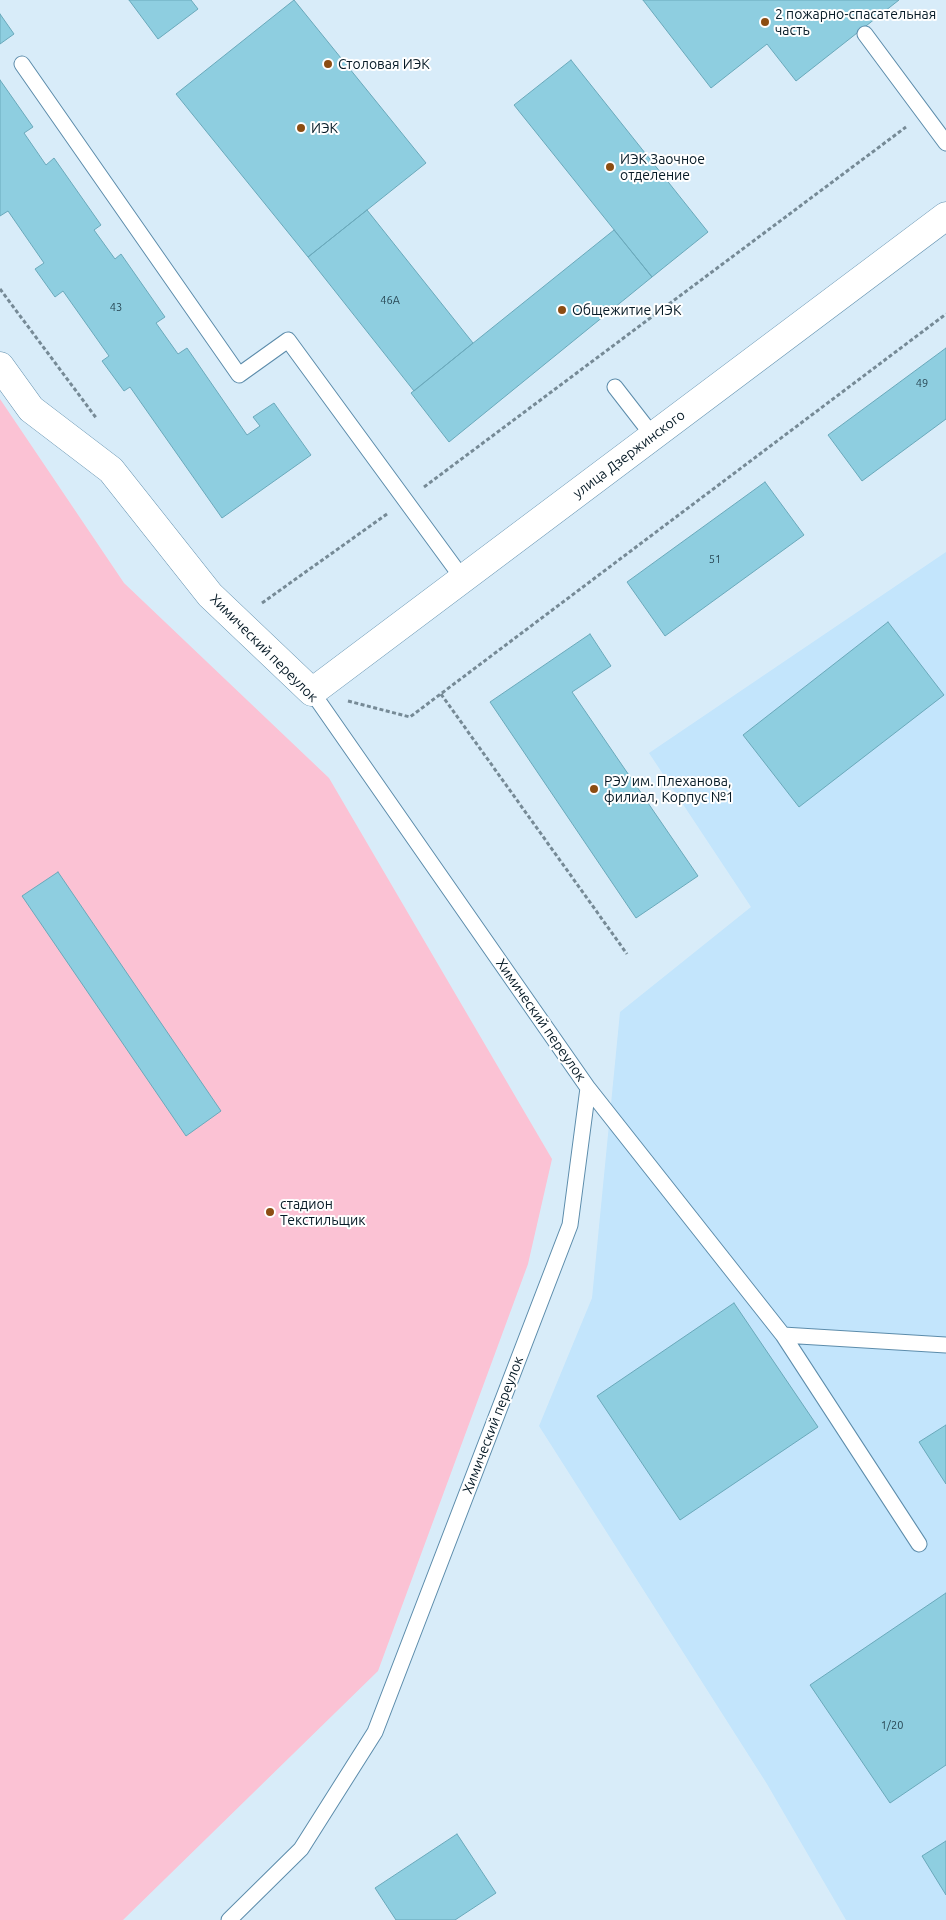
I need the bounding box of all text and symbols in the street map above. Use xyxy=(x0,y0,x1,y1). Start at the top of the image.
place label: 2 пожарно-спасательная часть xyxy=(775,6,936,38)
marker: 2 пожарно-спасательная часть xyxy=(759,16,771,28)
place label: Столовая ИЭК xyxy=(338,56,430,72)
marker: Столовая ИЭК xyxy=(322,58,334,70)
place label: ИЭК xyxy=(311,120,338,136)
marker: ИЭК xyxy=(295,122,307,134)
place label: ИЭК Заочное отделение xyxy=(620,151,705,184)
marker: ИЭК Заочное отделение xyxy=(604,161,616,173)
house number: 46А xyxy=(380,293,400,307)
house number: 43 xyxy=(110,300,122,314)
place label: Общежитие ИЭК xyxy=(572,302,681,318)
marker: Общежитие ИЭК xyxy=(556,304,568,316)
house number: 49 xyxy=(916,376,928,390)
street label: улица Дзержинского xyxy=(570,406,688,502)
house number: 51 xyxy=(709,552,721,566)
street label: Химический переулок xyxy=(207,591,321,705)
place label: РЭУ им. Плеханова, филиал, Корпус №1 xyxy=(604,773,734,806)
marker: РЭУ им. Плеханова, филиал, Корпус №1 xyxy=(588,783,600,795)
street label: Химический переулок xyxy=(492,955,590,1085)
place label: стадион Текстильщик xyxy=(280,1196,365,1228)
marker: стадион Текстильщик xyxy=(264,1206,276,1218)
street label: Химический переулок xyxy=(459,1354,527,1496)
house number: 1/20 xyxy=(881,1718,903,1732)

